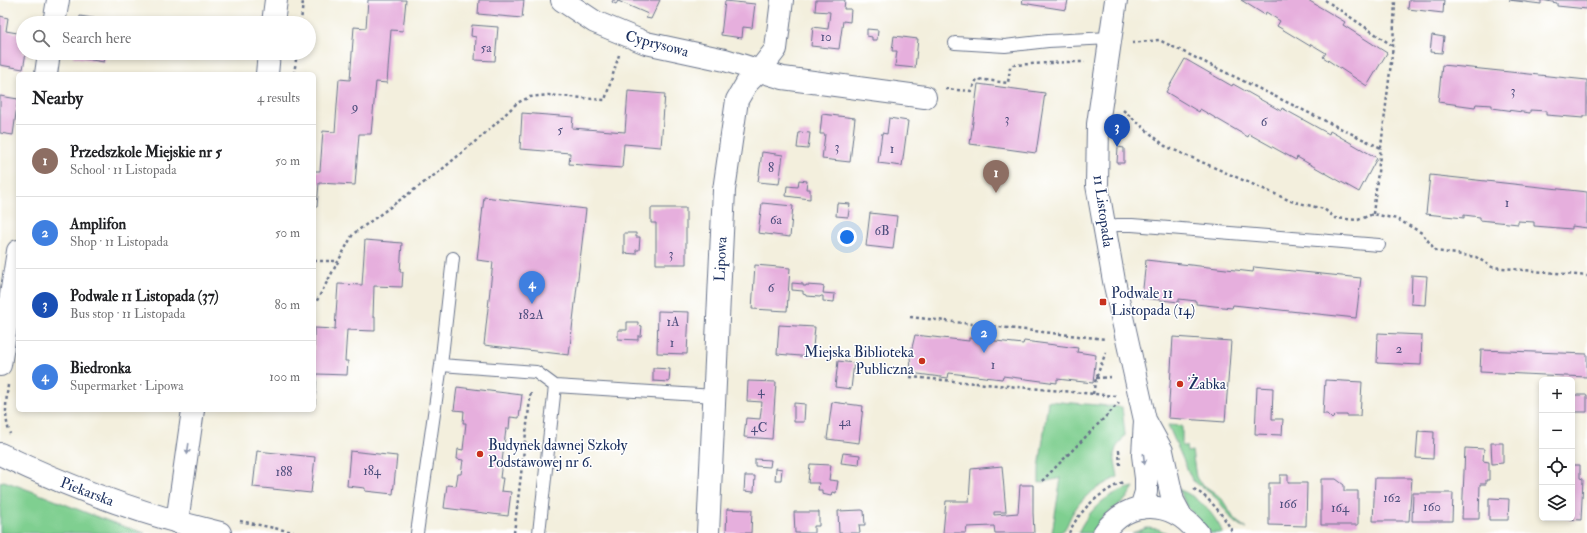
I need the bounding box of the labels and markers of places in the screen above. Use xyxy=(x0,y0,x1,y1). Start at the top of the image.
pin: 3 xyxy=(1104,114,1130,147)
pin: 1 xyxy=(983,160,1009,193)
pin: 4 xyxy=(519,271,545,304)
place label: Podwale 11 Listopada (14) xyxy=(1111,284,1195,321)
marker: Podwale 11 Listopada (14) xyxy=(1098,297,1108,307)
pin: 2 xyxy=(971,320,997,353)
place label: Miejska Biblioteka Publiczna xyxy=(804,343,915,379)
marker: Miejska Biblioteka Publiczna xyxy=(917,356,927,366)
place label: Żabka xyxy=(1188,373,1227,394)
marker: Żabka xyxy=(1175,379,1185,389)
place label: Budynek dawnej Szkoły Podstawowej nr 6. xyxy=(488,436,628,472)
marker: Budynek dawnej Szkoły Podstawowej nr 6. xyxy=(475,449,485,459)

